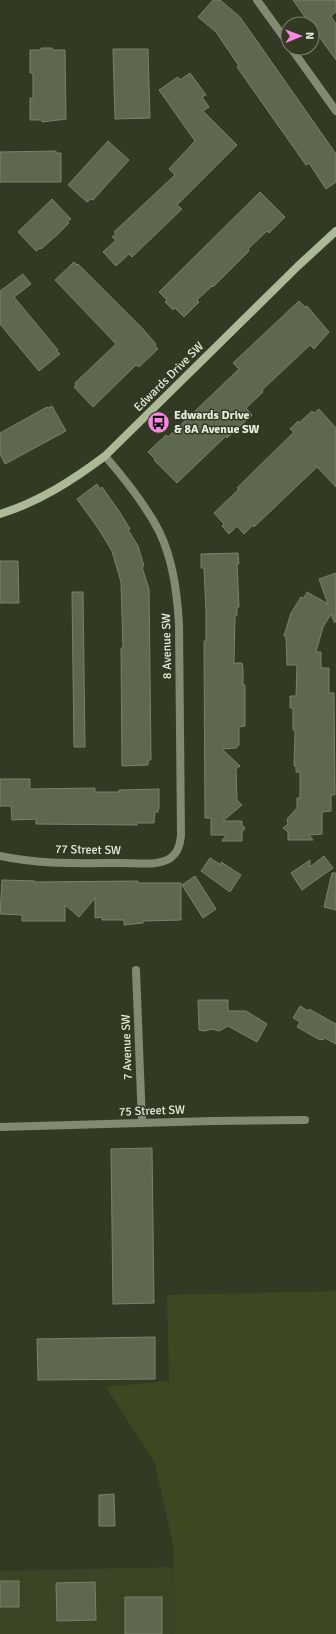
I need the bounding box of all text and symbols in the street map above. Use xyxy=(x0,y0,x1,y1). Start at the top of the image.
north arrow xyxy=(280,16,320,56)
text: N xyxy=(303,32,316,40)
street label: Edwards Drive SW xyxy=(131,339,207,415)
place label: Edwards Drive & 8A Avenue SW xyxy=(174,408,260,437)
bus stop icon: Edwards Drive & 8A Avenue SW xyxy=(146,409,172,435)
street label: 8 Avenue SW xyxy=(159,613,175,679)
street label: 77 Street SW xyxy=(55,842,121,858)
street label: 7 Avenue SW xyxy=(118,1014,136,1080)
street label: 75 Street SW xyxy=(119,1102,185,1120)

